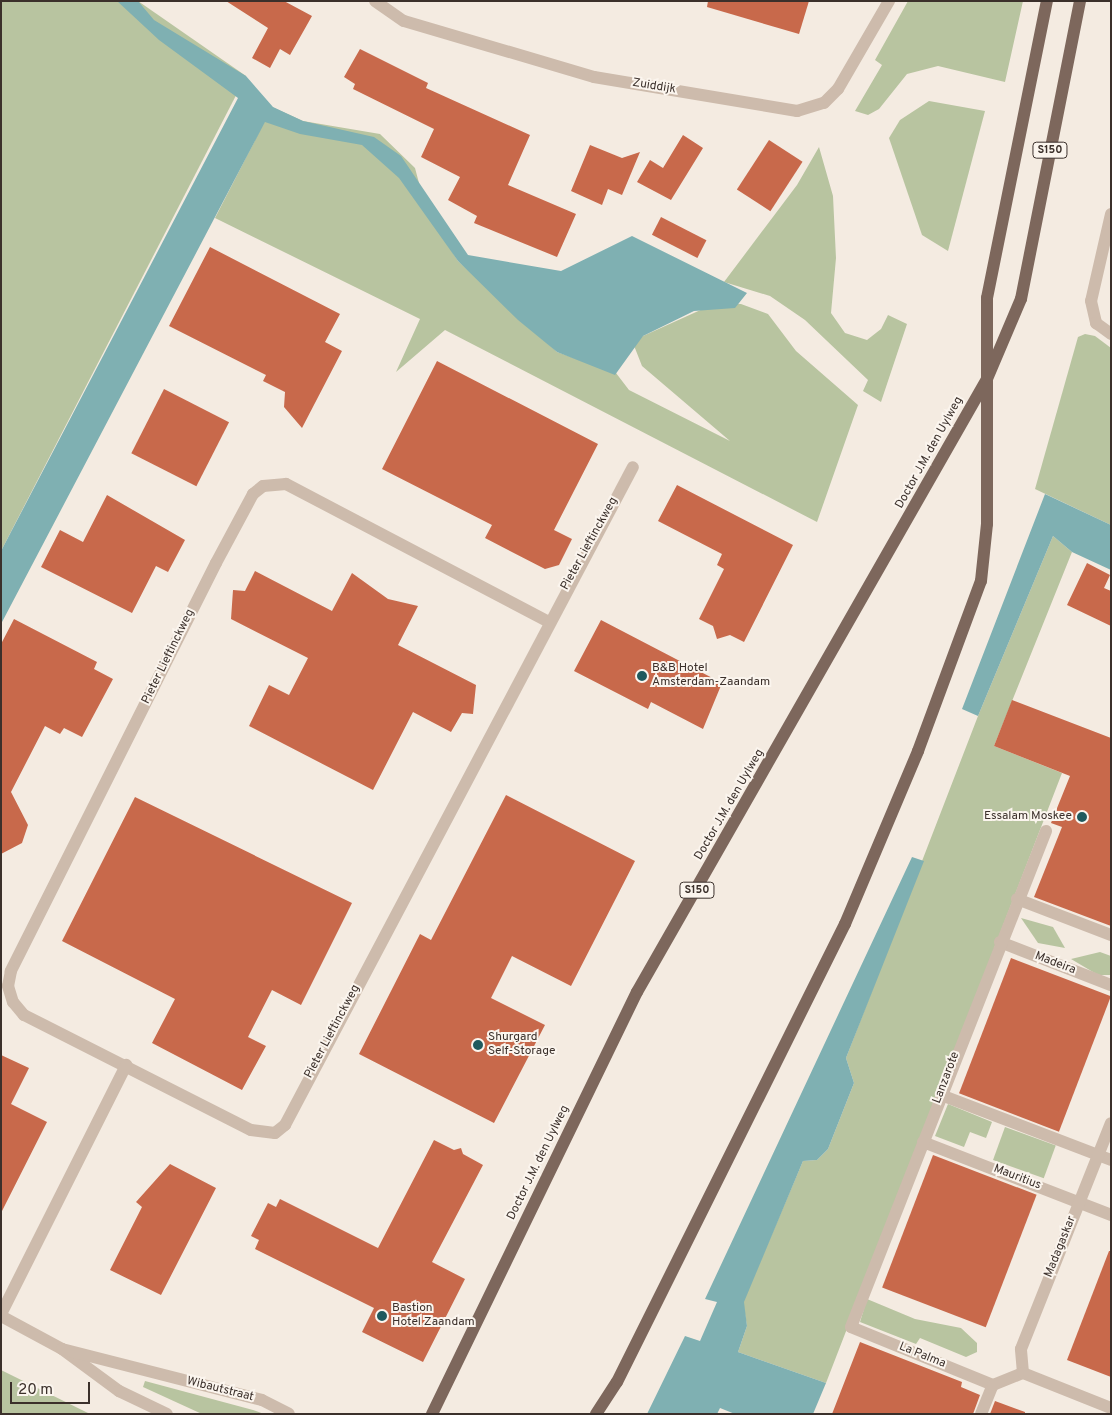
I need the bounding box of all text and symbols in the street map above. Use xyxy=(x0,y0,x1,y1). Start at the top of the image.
street label: Zuiddijk xyxy=(631,76,677,98)
road number: S150 xyxy=(1031,142,1069,158)
street label: Doctor J.M. den Uylweg xyxy=(893,394,967,512)
street label: Pieter Lieftinckweg xyxy=(559,495,621,593)
street label: Pieter Lieftinckweg xyxy=(140,607,198,707)
place label: B&B Hotel Amsterdam-Zaandam xyxy=(652,662,770,690)
marker: B&B Hotel Amsterdam-Zaandam xyxy=(636,670,648,682)
street label: Doctor J.M. den Uylweg xyxy=(692,747,768,863)
place label: Essalam Moskee xyxy=(984,810,1072,824)
marker: Essalam Moskee xyxy=(1076,811,1088,823)
road number: S150 xyxy=(678,882,716,898)
street label: Madeira xyxy=(1032,950,1078,978)
street label: Pieter Lieftinckweg xyxy=(302,983,364,1081)
place label: Shurgard Self-Storage xyxy=(488,1031,555,1059)
marker: Shurgard Self-Storage xyxy=(472,1039,484,1051)
street label: Lanzarote xyxy=(931,1050,963,1106)
street label: Doctor J.M. den Uylweg xyxy=(505,1103,573,1223)
street label: Mauritius xyxy=(991,1162,1043,1194)
street label: Madagaskar xyxy=(1042,1214,1080,1280)
place label: Bastion Hotel Zaandam xyxy=(392,1302,475,1330)
marker: Bastion Hotel Zaandam xyxy=(376,1310,388,1322)
street label: La Palma xyxy=(897,1340,947,1372)
scale bar xyxy=(12,1372,92,1404)
street label: Wibautstraat xyxy=(185,1375,255,1405)
text: 20 m xyxy=(18,1381,53,1400)

